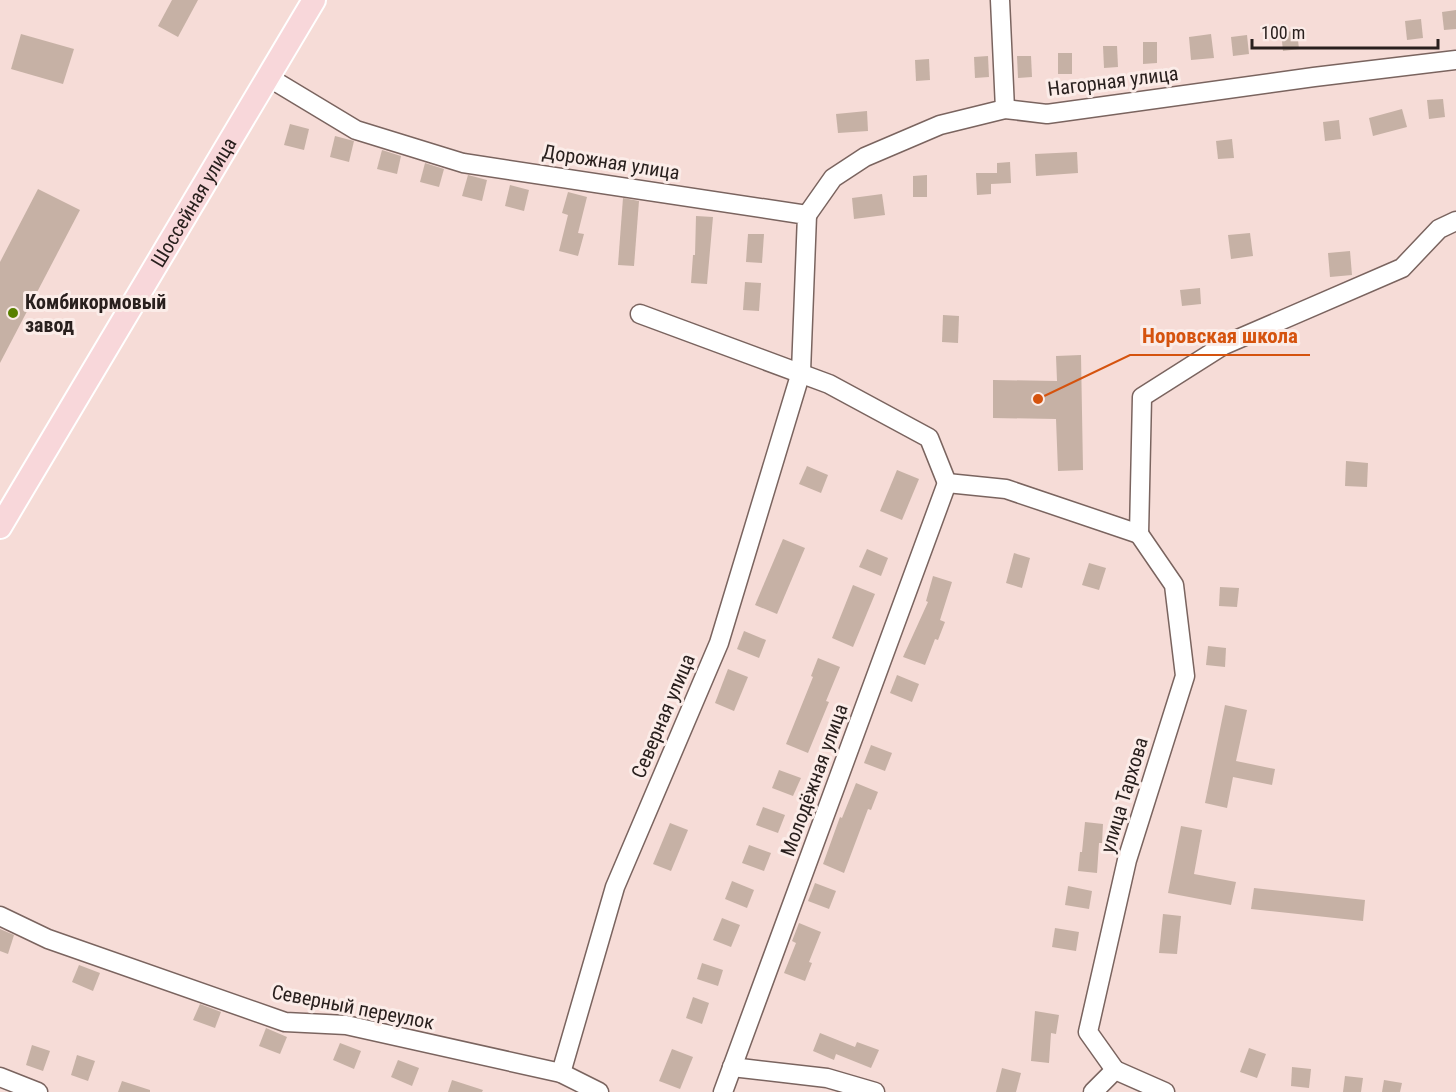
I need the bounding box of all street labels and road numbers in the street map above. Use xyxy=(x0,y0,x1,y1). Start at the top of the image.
street label: Нагорная улица xyxy=(1046,61,1180,101)
street label: Шоссейная улица xyxy=(146,133,241,272)
street label: Дорожная улица xyxy=(541,139,681,185)
street label: Северная улица xyxy=(626,650,700,782)
street label: Молодёжная улица xyxy=(775,701,853,859)
street label: улица Тархова xyxy=(1095,734,1153,856)
street label: Северный переулок xyxy=(270,979,437,1035)

